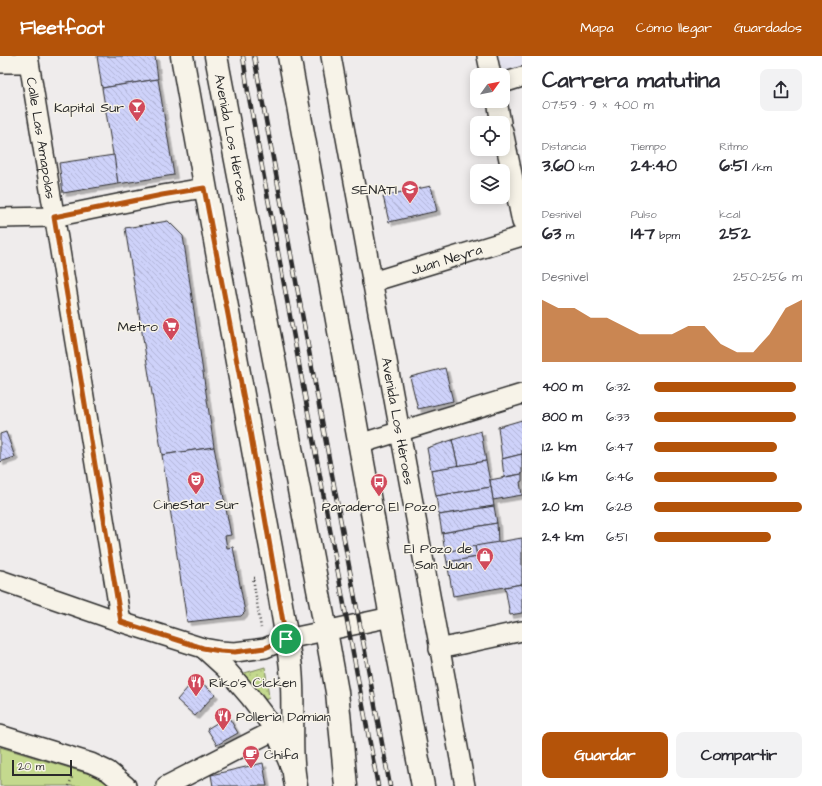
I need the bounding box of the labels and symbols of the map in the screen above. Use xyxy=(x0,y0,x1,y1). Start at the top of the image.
north arrow xyxy=(470,68,510,108)
street label: Avenida Los Héroes xyxy=(209,72,253,203)
street label: Calle Las Amapolas xyxy=(21,76,60,200)
bar icon: Kapital Sur xyxy=(127,97,147,122)
place label: Kapital Sur xyxy=(54,98,124,118)
school or university icon: SENATI xyxy=(400,179,420,204)
place label: SENATI xyxy=(351,180,397,200)
street label: Juan Neyra xyxy=(409,240,485,280)
supermarket icon: Metro xyxy=(161,316,181,341)
place label: Metro xyxy=(118,317,158,337)
street label: Avenida Los Héroes xyxy=(375,356,419,487)
theatre icon: CineStar Sur xyxy=(186,470,206,495)
bus stop icon: Paradero El Pozo xyxy=(369,472,389,497)
place label: CineStar Sur xyxy=(153,495,239,515)
place label: Paradero El Pozo xyxy=(322,497,436,517)
place label: El Pozo de San Juan xyxy=(404,539,472,575)
shop icon: El Pozo de San Juan xyxy=(475,546,495,571)
pin xyxy=(269,622,303,656)
restaurant icon: Riko's Cicken xyxy=(186,672,206,697)
place label: Riko's Cicken xyxy=(209,673,297,693)
restaurant icon: Polleria Damian xyxy=(213,706,233,731)
place label: Polleria Damian xyxy=(236,707,331,727)
cafe icon: Chifa xyxy=(241,744,261,769)
place label: Chifa xyxy=(264,745,298,765)
scale bar xyxy=(12,758,72,777)

